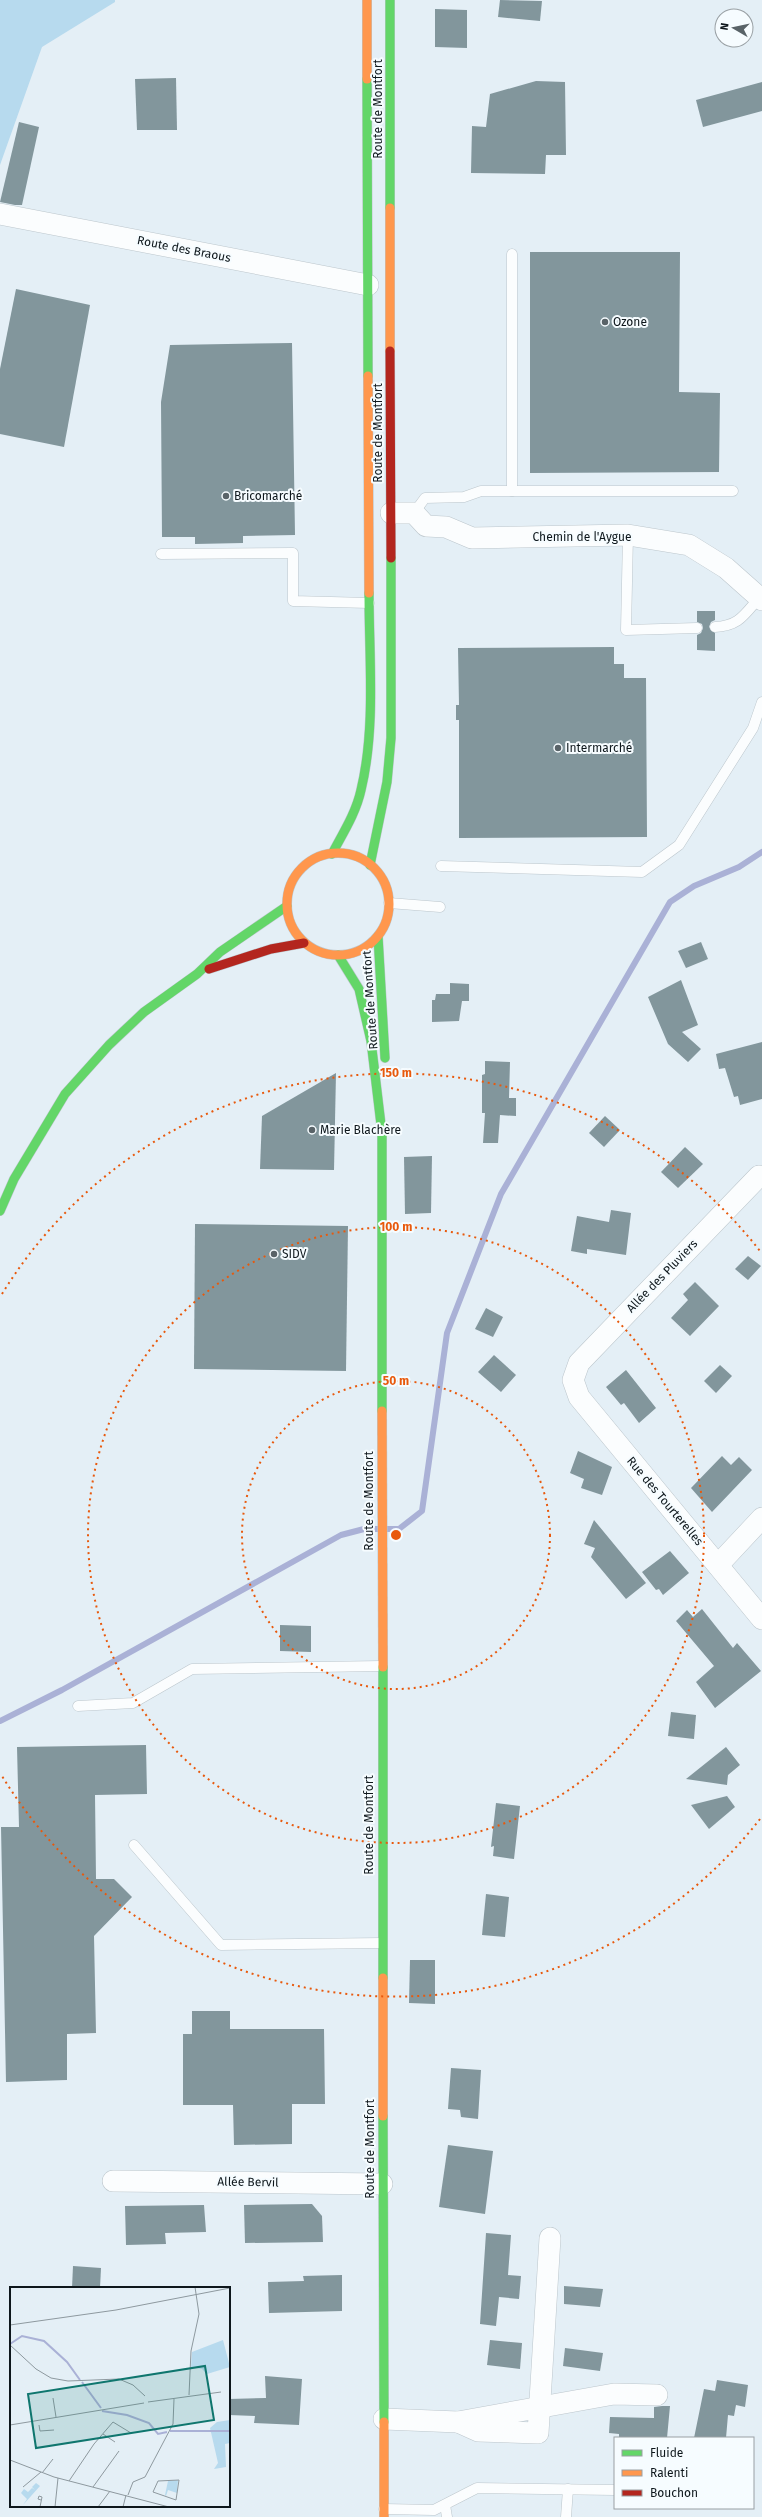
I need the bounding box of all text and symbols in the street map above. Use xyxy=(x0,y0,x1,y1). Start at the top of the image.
north arrow xyxy=(714,8,754,48)
text: N xyxy=(718,22,732,31)
street label: Route de Montfort xyxy=(371,59,385,159)
street label: Route des Braous xyxy=(136,233,232,265)
place label: Ozone xyxy=(613,315,647,329)
marker: Ozone xyxy=(600,317,610,327)
street label: Route de Montfort xyxy=(371,383,385,483)
place label: Bricomarché xyxy=(234,489,302,503)
marker: Bricomarché xyxy=(221,491,231,501)
street label: Chemin de l'Aygue xyxy=(533,530,631,544)
place label: Intermarché xyxy=(566,741,632,755)
marker: Intermarché xyxy=(553,743,563,753)
street label: Route de Montfort xyxy=(360,949,380,1050)
text: 150 m xyxy=(380,1066,412,1080)
place label: Marie Blachère xyxy=(320,1123,401,1137)
marker: Marie Blachère xyxy=(307,1125,317,1135)
text: 100 m xyxy=(380,1220,412,1234)
street label: Allée des Pluviers xyxy=(624,1236,701,1315)
place label: SIDV xyxy=(282,1247,307,1261)
marker: SIDV xyxy=(269,1249,279,1259)
text: 50 m xyxy=(383,1374,409,1388)
street label: Route de Montfort xyxy=(362,1451,376,1551)
street label: Rue des Tourterelles xyxy=(624,1454,706,1548)
centre of rings xyxy=(389,1528,403,1542)
street label: Route de Montfort xyxy=(362,1775,376,1875)
street label: Route de Montfort xyxy=(363,2099,377,2199)
street label: Allée Bervil xyxy=(217,2174,279,2190)
inset map xyxy=(10,2287,230,2507)
legend xyxy=(614,2437,754,2509)
text: Fluide xyxy=(650,2446,683,2460)
text: Ralenti xyxy=(650,2466,688,2480)
text: Bouchon xyxy=(650,2486,698,2500)

